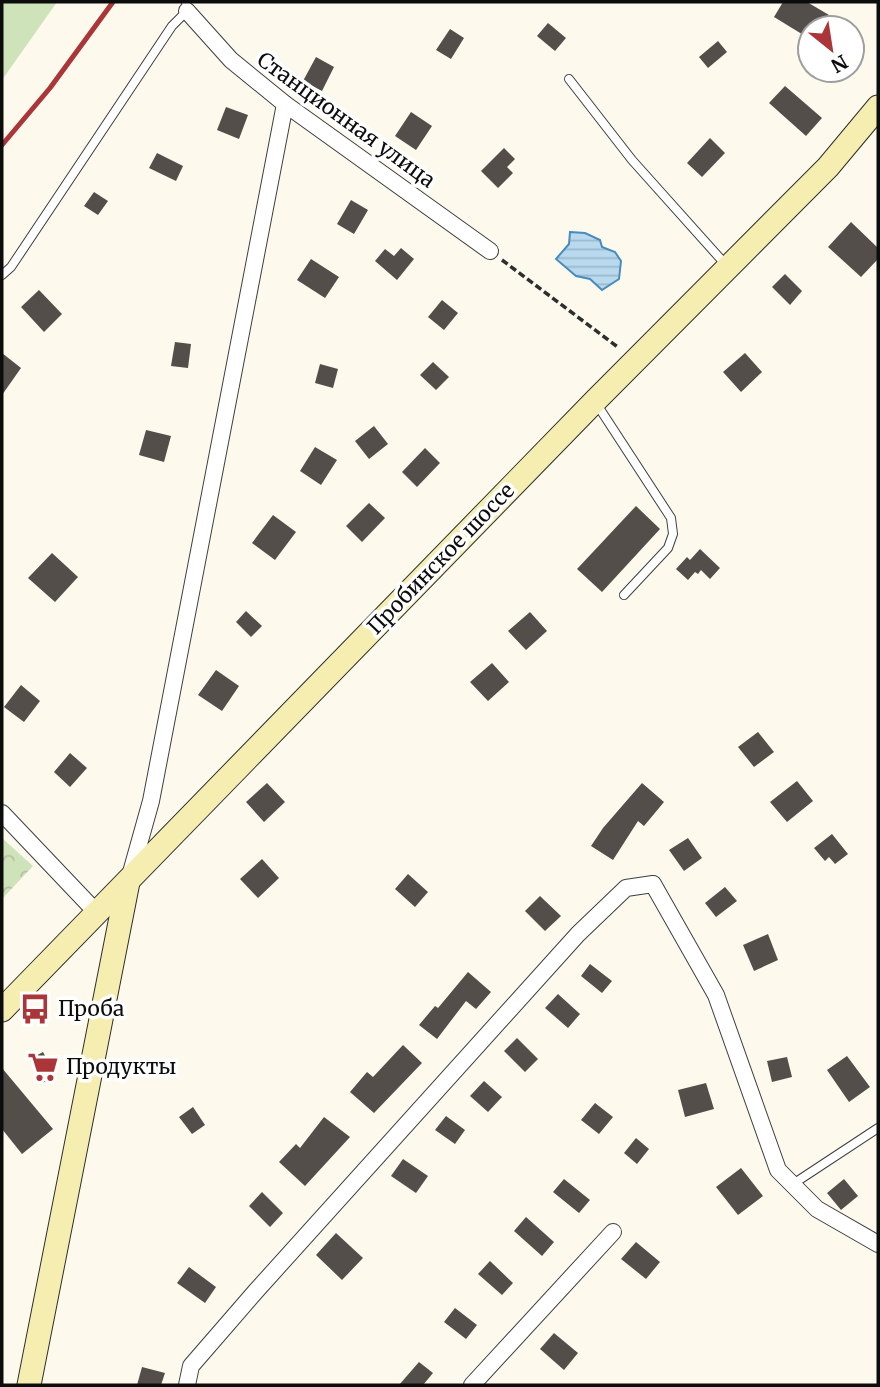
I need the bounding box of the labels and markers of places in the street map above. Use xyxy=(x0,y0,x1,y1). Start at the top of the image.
bus stop icon: Проба xyxy=(18,992,52,1026)
place label: Проба xyxy=(58,995,124,1022)
supermarket icon: Продукты xyxy=(26,1050,60,1084)
place label: Продукты xyxy=(66,1053,176,1080)

